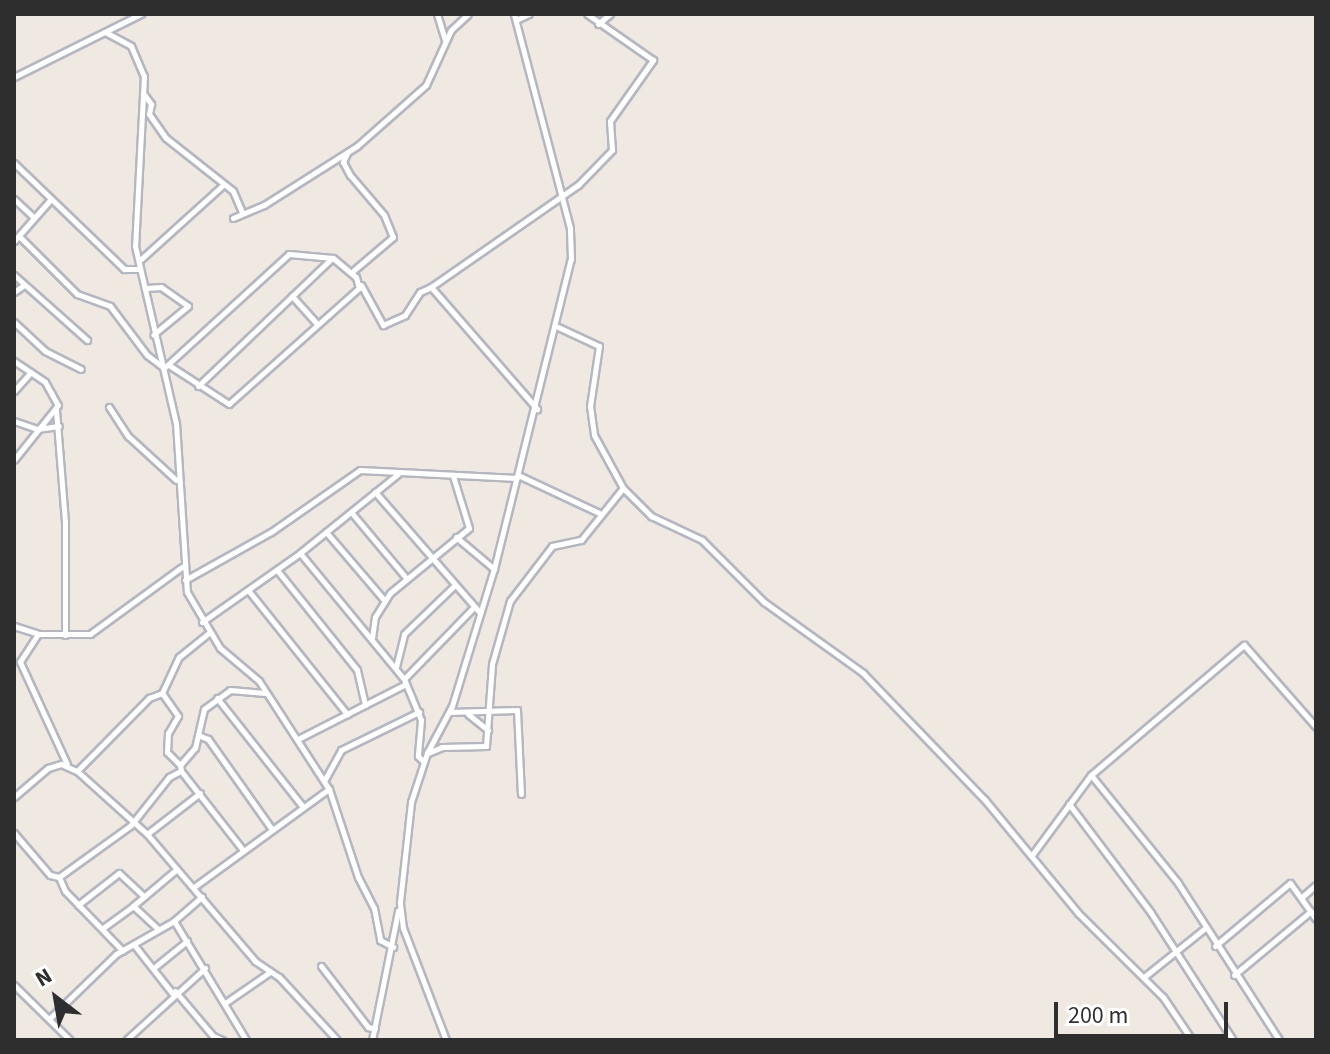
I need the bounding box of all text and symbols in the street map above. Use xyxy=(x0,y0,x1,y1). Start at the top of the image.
north arrow xyxy=(16,958,96,1038)
text: N xyxy=(29,960,58,995)
scale bar xyxy=(1058,986,1232,1036)
text: 200 m xyxy=(1068,998,1128,1033)

